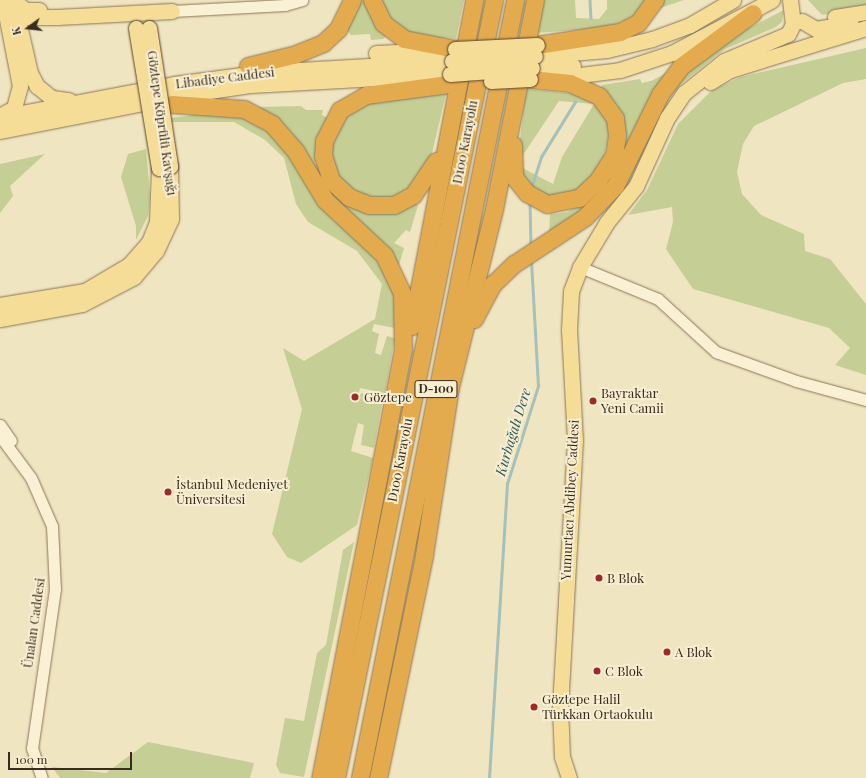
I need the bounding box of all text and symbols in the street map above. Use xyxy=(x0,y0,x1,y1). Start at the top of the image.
north arrow xyxy=(8,8,48,48)
text: K xyxy=(8,26,24,37)
street label: Göztepe Köprülü Kavşağı xyxy=(144,50,180,196)
street label: Libadiye Caddesi xyxy=(175,64,275,92)
street label: D100 Karayolu xyxy=(449,99,481,185)
road number: D-100 xyxy=(414,379,458,399)
water label: Kurbağalı Dere xyxy=(492,386,534,478)
place label: Bayraktar Yeni Camii xyxy=(601,386,664,417)
place label: Göztepe xyxy=(364,389,412,405)
marker: Göztepe xyxy=(349,391,361,403)
marker: Bayraktar Yeni Camii xyxy=(588,396,598,406)
street label: D100 Karayolu xyxy=(384,417,416,503)
street label: Yumurtacı Abdibey Caddesi xyxy=(558,419,582,581)
place label: İstanbul Medeniyet Üniversitesi xyxy=(176,477,288,508)
marker: İstanbul Medeniyet Üniversitesi xyxy=(163,487,173,497)
place label: B Blok xyxy=(607,570,644,586)
marker: B Blok xyxy=(594,573,604,583)
street label: Ünalan Caddesi xyxy=(20,577,48,669)
place label: A Blok xyxy=(675,644,712,660)
marker: A Blok xyxy=(662,647,672,657)
place label: C Blok xyxy=(605,663,643,679)
marker: C Blok xyxy=(592,666,602,676)
place label: Göztepe Halil Türkkan Ortaokulu xyxy=(542,692,653,723)
marker: Göztepe Halil Türkkan Ortaokulu xyxy=(529,702,539,712)
scale bar xyxy=(10,744,134,770)
text: 100 m xyxy=(15,751,47,767)

